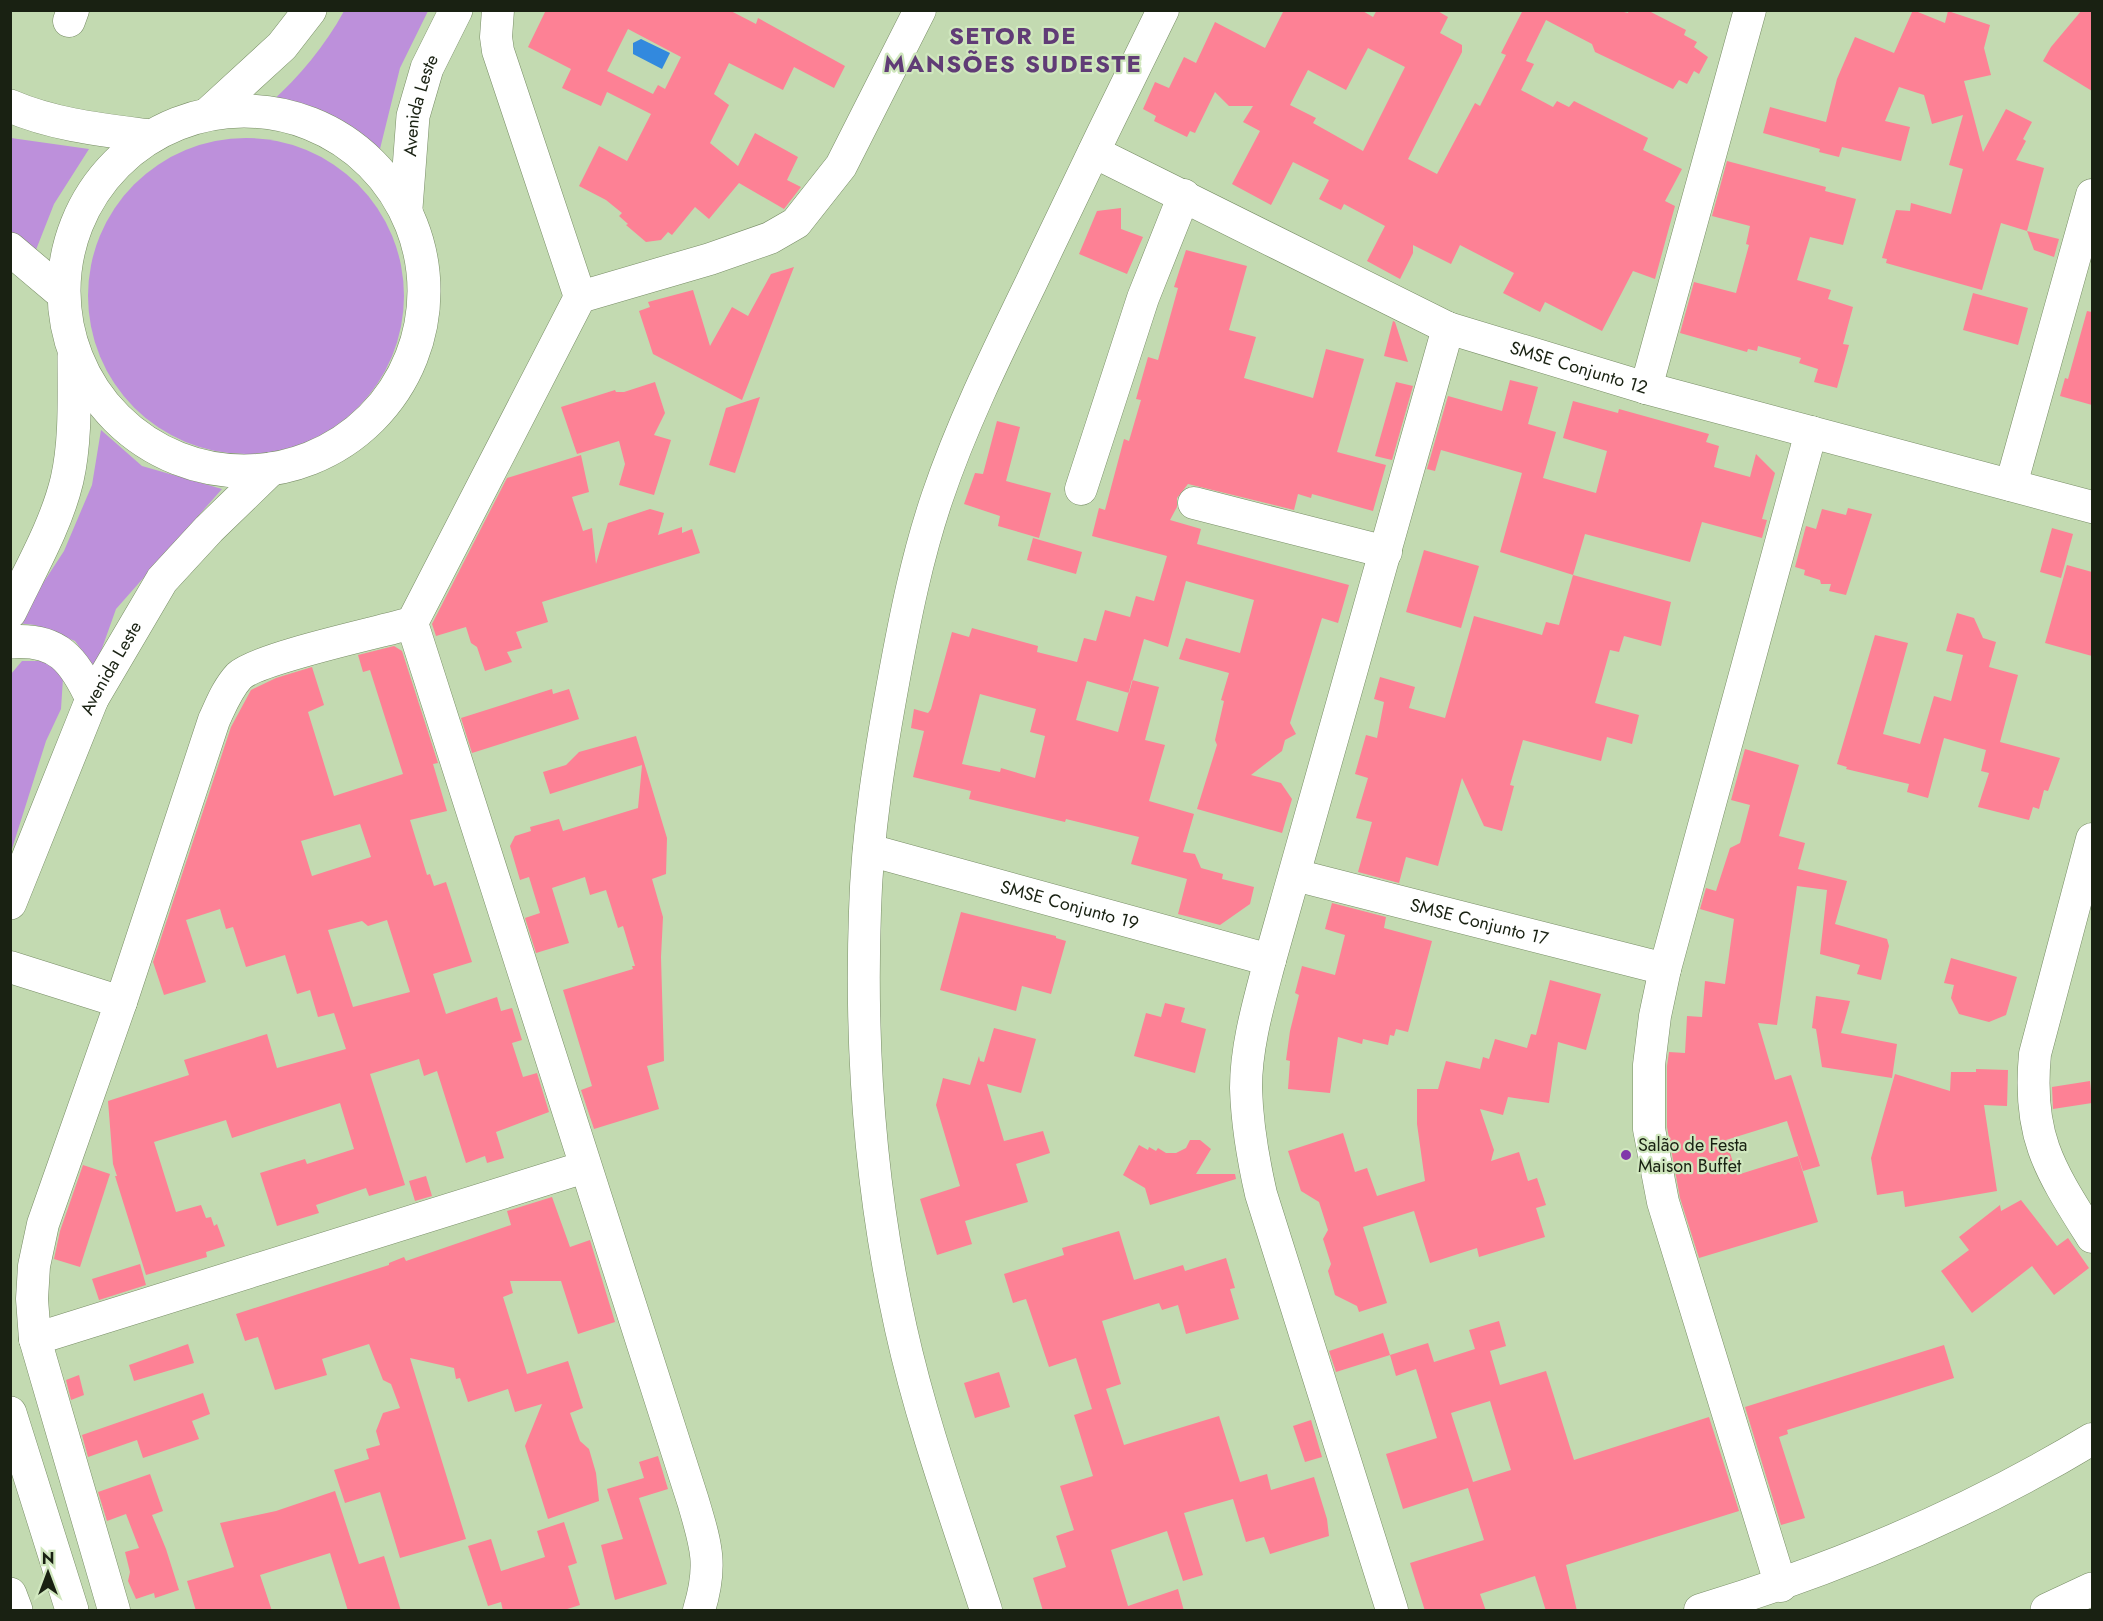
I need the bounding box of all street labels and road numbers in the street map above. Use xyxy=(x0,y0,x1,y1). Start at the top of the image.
street label: Avenida Leste xyxy=(397,50,445,157)
street label: SMSE Conjunto 12 xyxy=(1507,335,1651,401)
street label: Avenida Leste xyxy=(74,616,148,719)
street label: SMSE Conjunto 19 xyxy=(997,874,1142,936)
street label: SMSE Conjunto 17 xyxy=(1407,892,1552,952)

